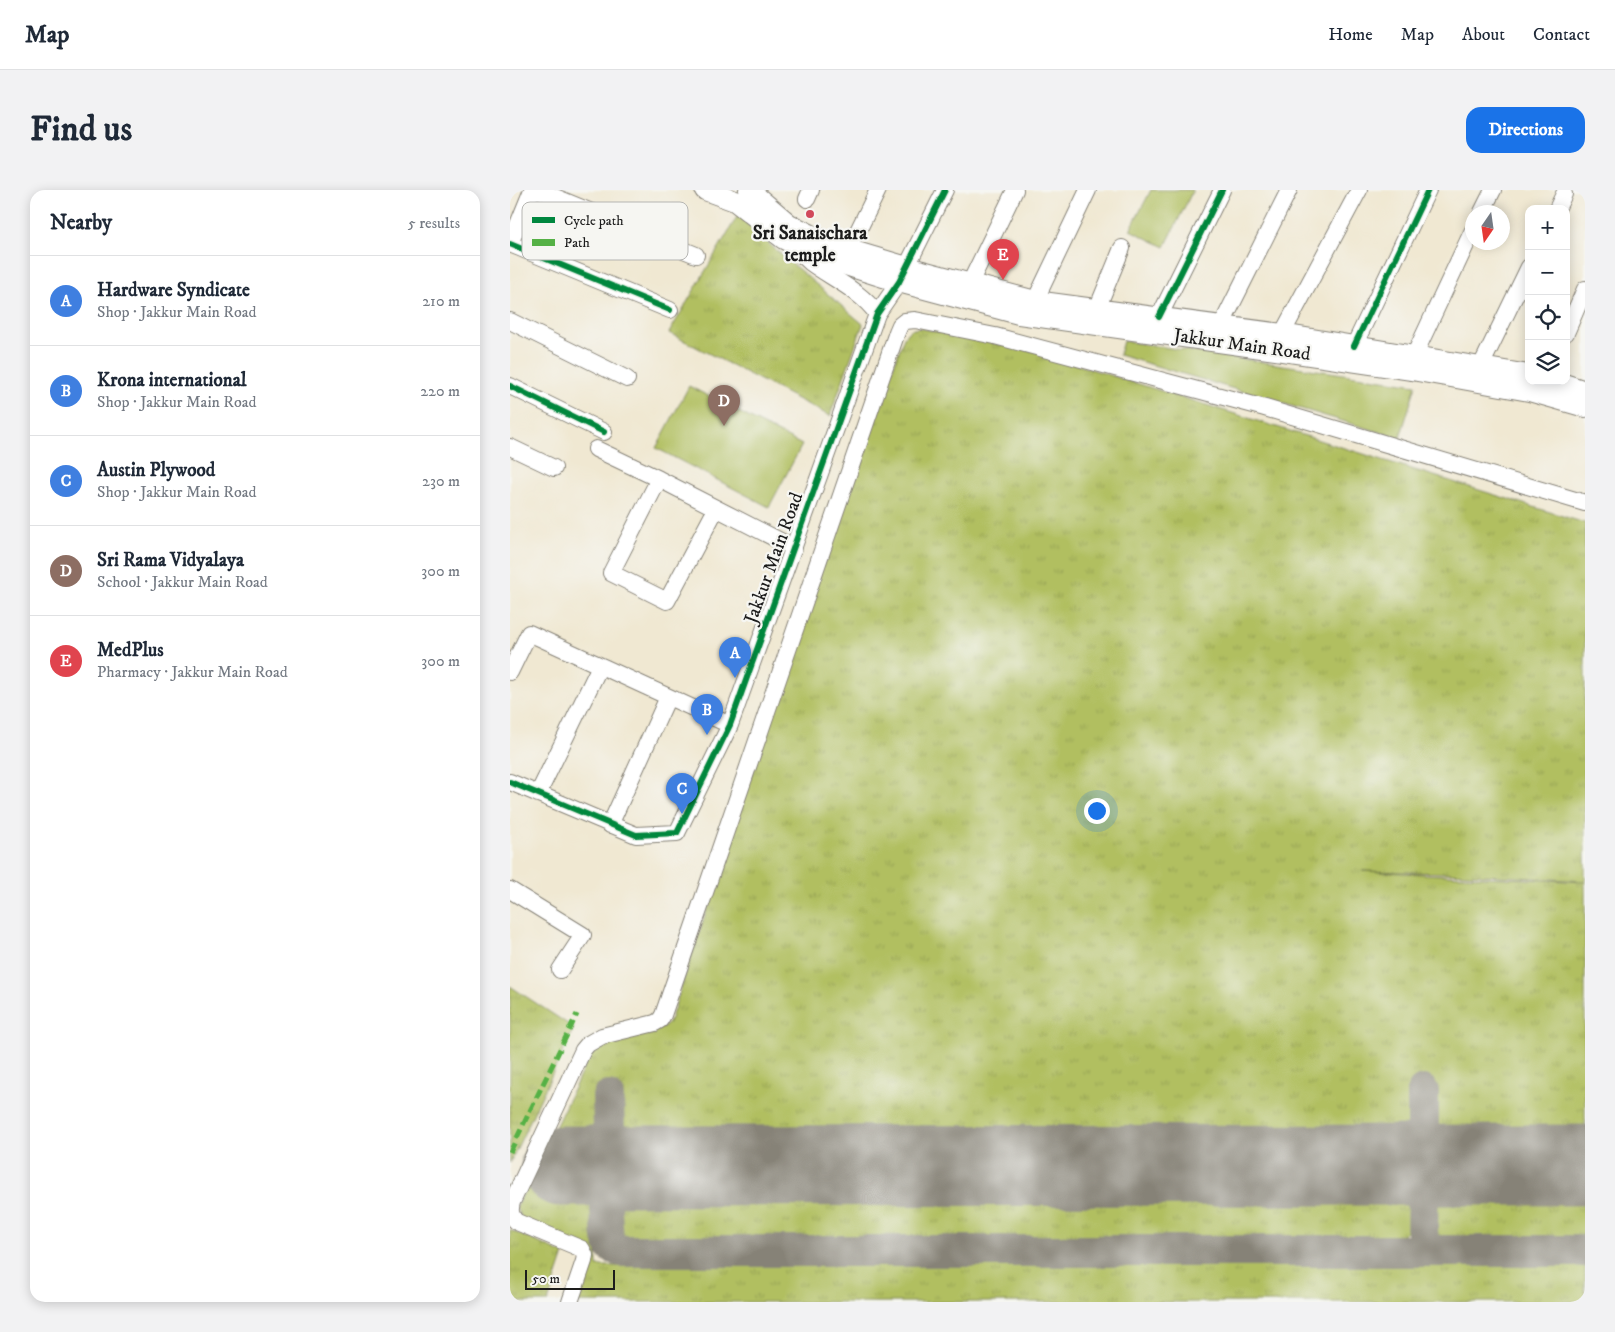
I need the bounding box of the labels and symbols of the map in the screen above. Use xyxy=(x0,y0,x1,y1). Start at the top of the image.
legend xyxy=(522,202,688,260)
north arrow xyxy=(1465,205,1510,250)
marker: Sri Sanaischara temple xyxy=(804,208,816,220)
text: Cycle path xyxy=(564,212,624,230)
place label: Sri Sanaischara temple xyxy=(753,222,868,267)
text: Path xyxy=(564,234,591,252)
pin: E xyxy=(987,239,1019,280)
street label: Jakkur Main Road xyxy=(1170,324,1312,366)
pin: D xyxy=(708,385,740,426)
street label: Jakkur Main Road xyxy=(739,489,809,629)
pin: A xyxy=(719,637,751,678)
pin: B xyxy=(691,694,723,735)
pin: C xyxy=(666,773,698,814)
your location xyxy=(1084,798,1110,824)
scale bar xyxy=(525,1267,615,1290)

